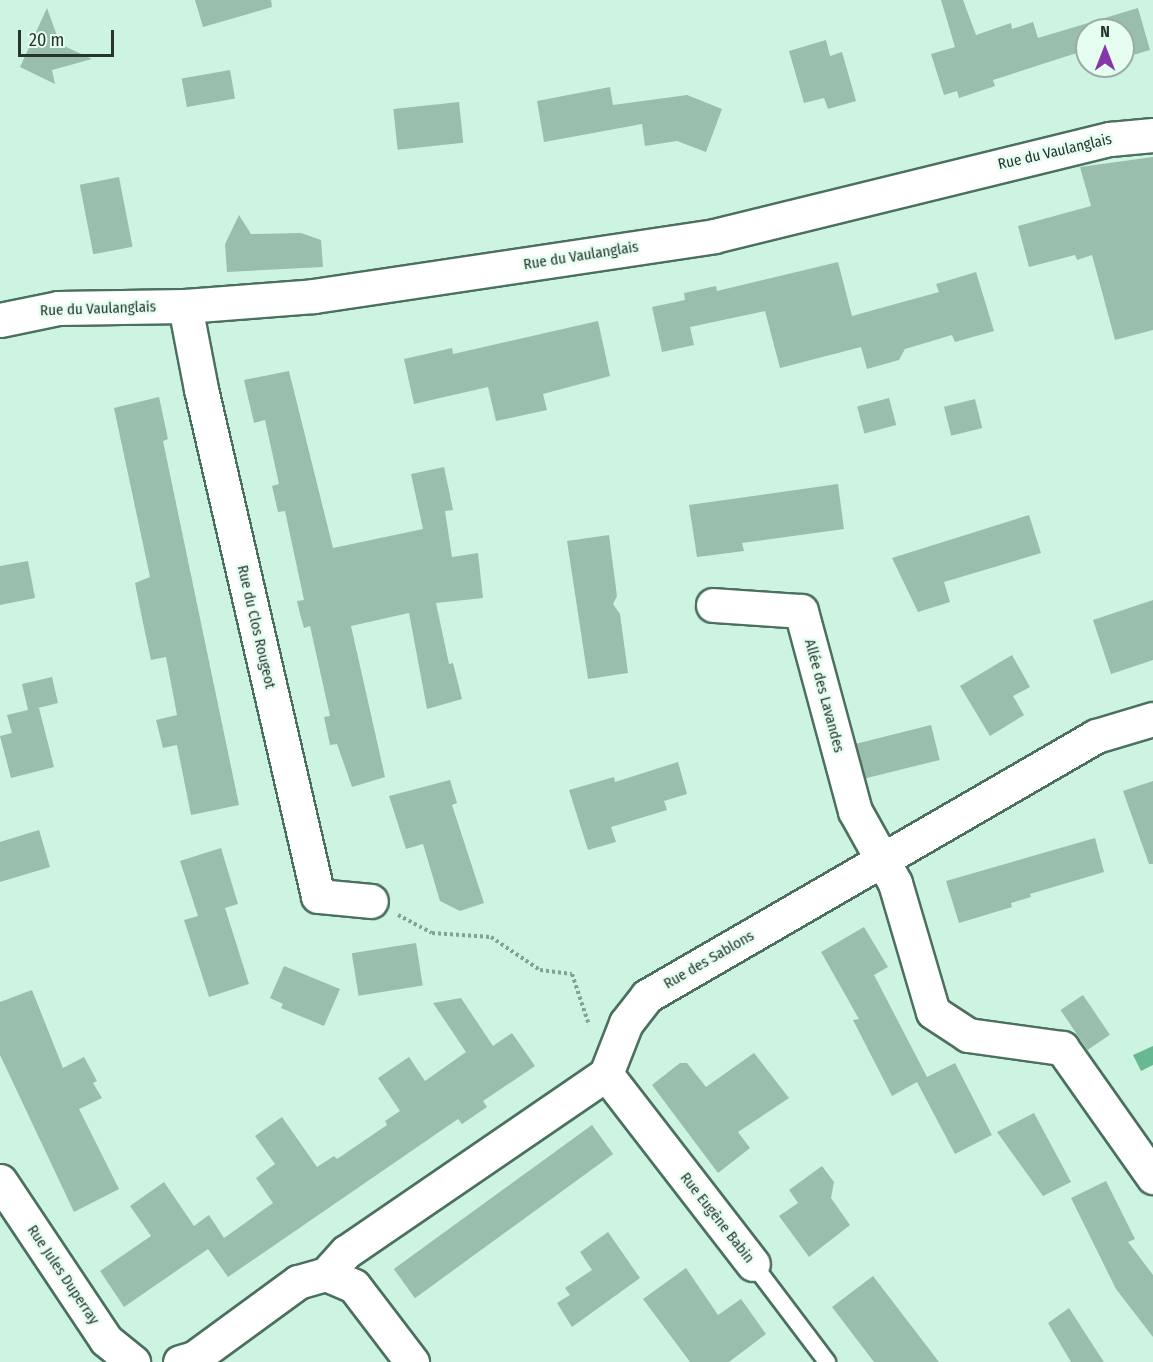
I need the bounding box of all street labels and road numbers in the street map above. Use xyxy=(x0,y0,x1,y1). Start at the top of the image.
street label: Rue du Vaulanglais xyxy=(996,130,1114,174)
street label: Rue du Vaulanglais xyxy=(522,238,640,274)
street label: Rue du Vaulanglais xyxy=(40,298,156,320)
street label: Rue du Clos Rougeot xyxy=(233,563,279,691)
street label: Allée des Lavandes xyxy=(800,637,848,755)
street label: Rue des Sablons xyxy=(661,927,757,993)
street label: Rue Eugène Babin xyxy=(676,1169,758,1267)
street label: Rue Jules Duperray xyxy=(23,1222,103,1328)

